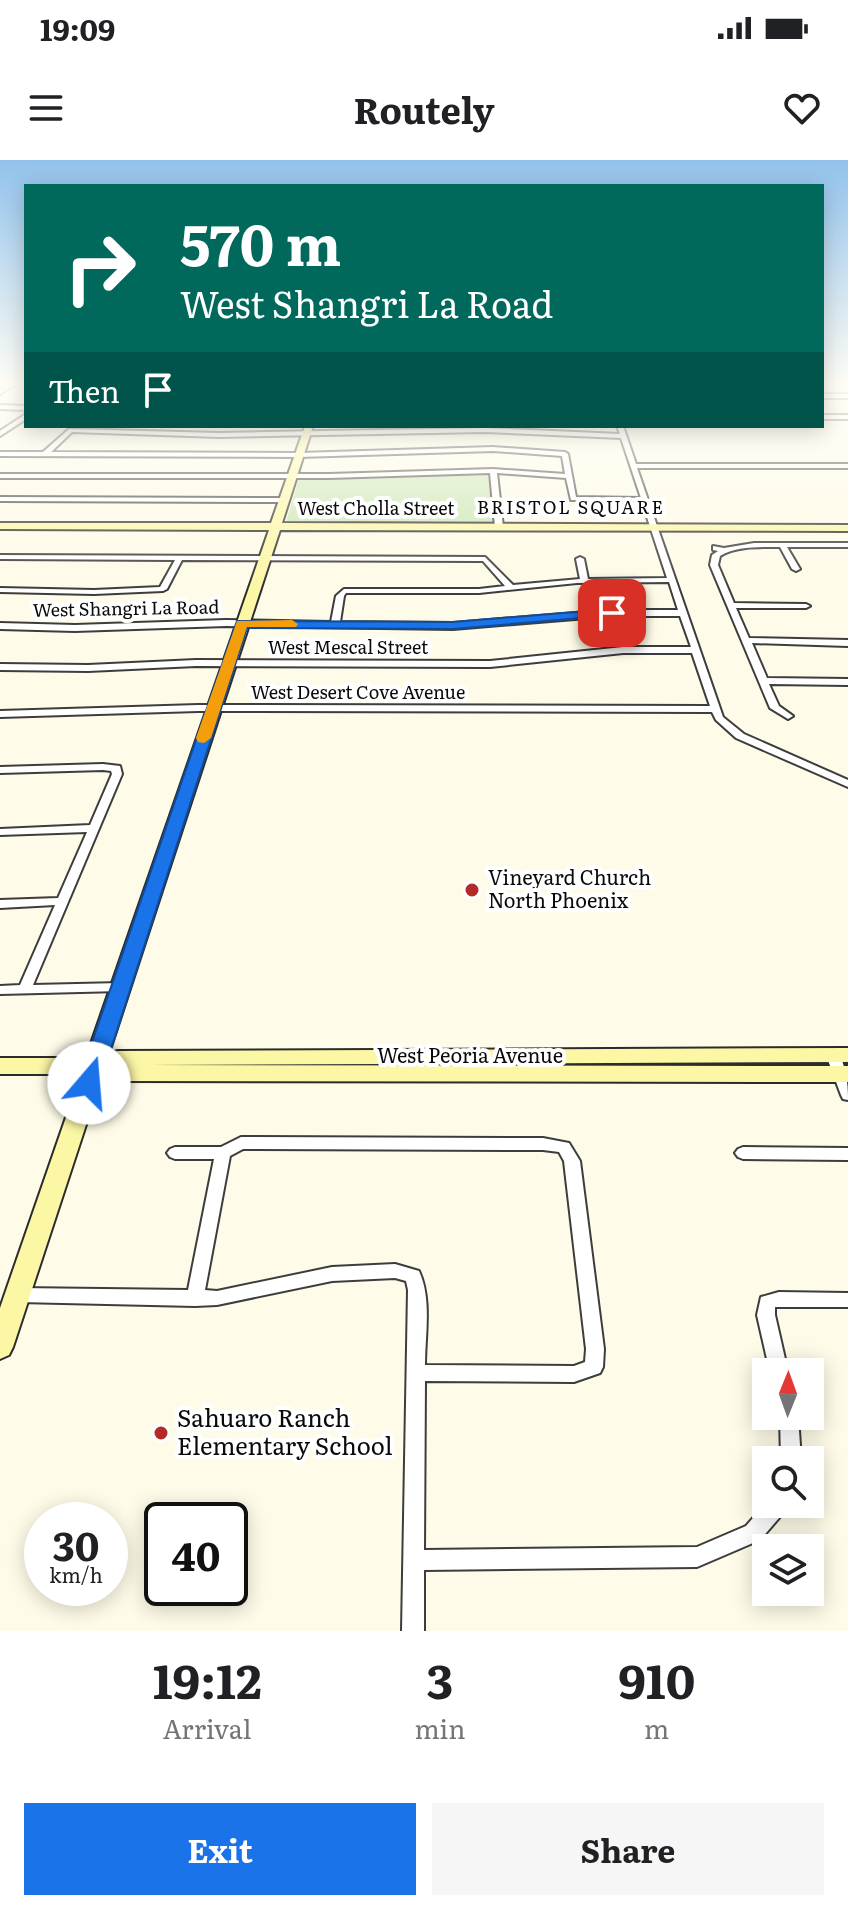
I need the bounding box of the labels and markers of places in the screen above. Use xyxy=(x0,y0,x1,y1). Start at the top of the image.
pin xyxy=(578,579,646,647)
place label: Vineyard Church North Phoenix xyxy=(488,861,651,914)
marker: Vineyard Church North Phoenix xyxy=(463,881,481,899)
place label: Sahuaro Ranch Elementary School xyxy=(177,1399,393,1462)
marker: Sahuaro Ranch Elementary School xyxy=(152,1424,170,1442)

